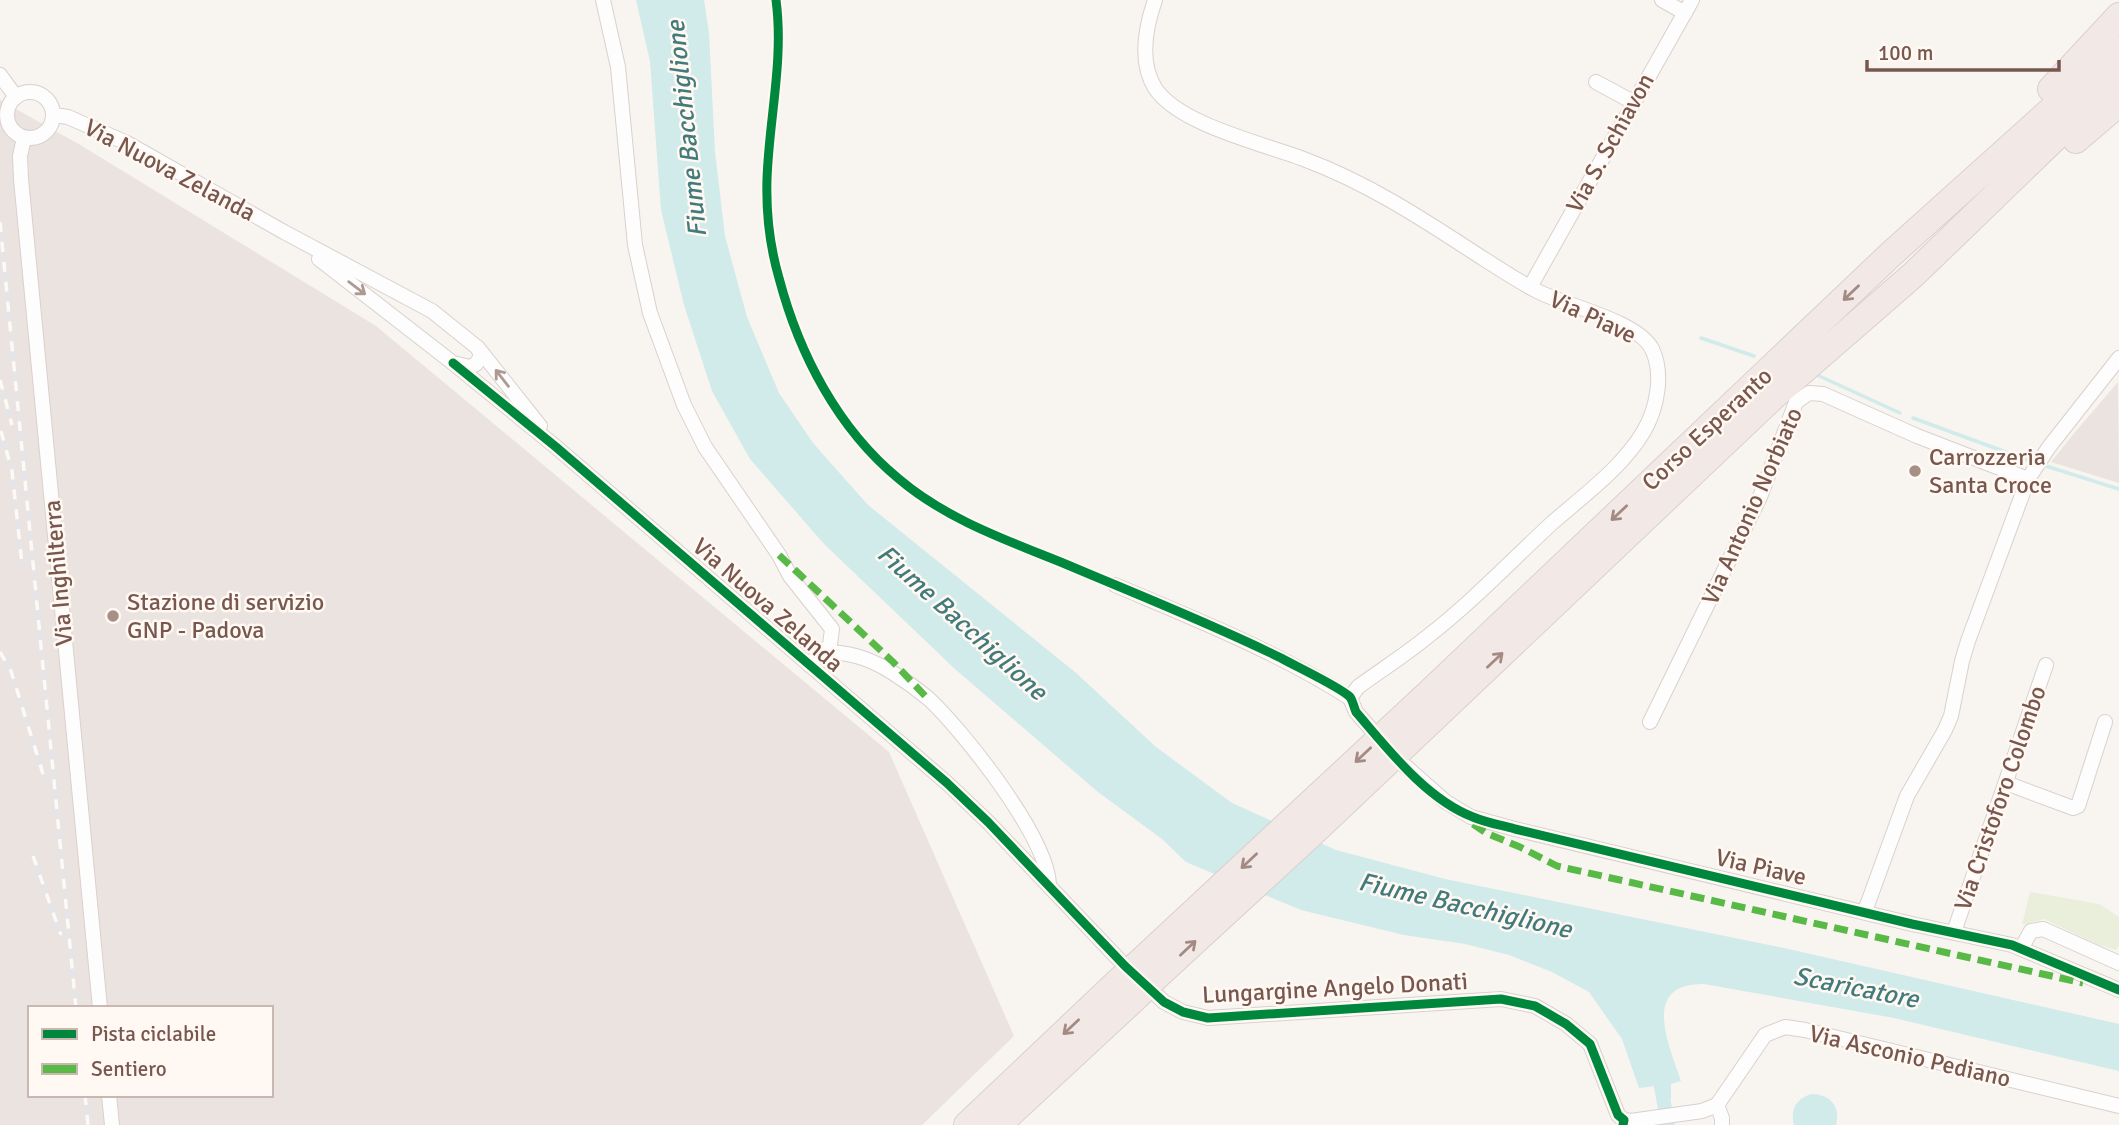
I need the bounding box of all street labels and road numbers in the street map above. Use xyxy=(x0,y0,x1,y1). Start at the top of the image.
street label: Via S. Schiavon xyxy=(1559,68,1661,218)
street label: Via Nuova Zelanda xyxy=(79,112,261,228)
street label: Via Piave xyxy=(1545,284,1641,350)
street label: Corso Esperanto xyxy=(1636,361,1778,497)
street label: Via Antonio Norbiato xyxy=(1695,403,1809,609)
street label: Via Inghilterra xyxy=(37,499,79,647)
street label: Via Nuova Zelanda xyxy=(687,531,849,679)
street label: Via Cristoforo Colombo xyxy=(1947,682,2053,914)
street label: Via Piave xyxy=(1713,842,1809,892)
street label: Lungargine Angelo Donati xyxy=(1201,966,1469,1010)
street label: Via Asconio Pediano xyxy=(1806,1018,2014,1094)

